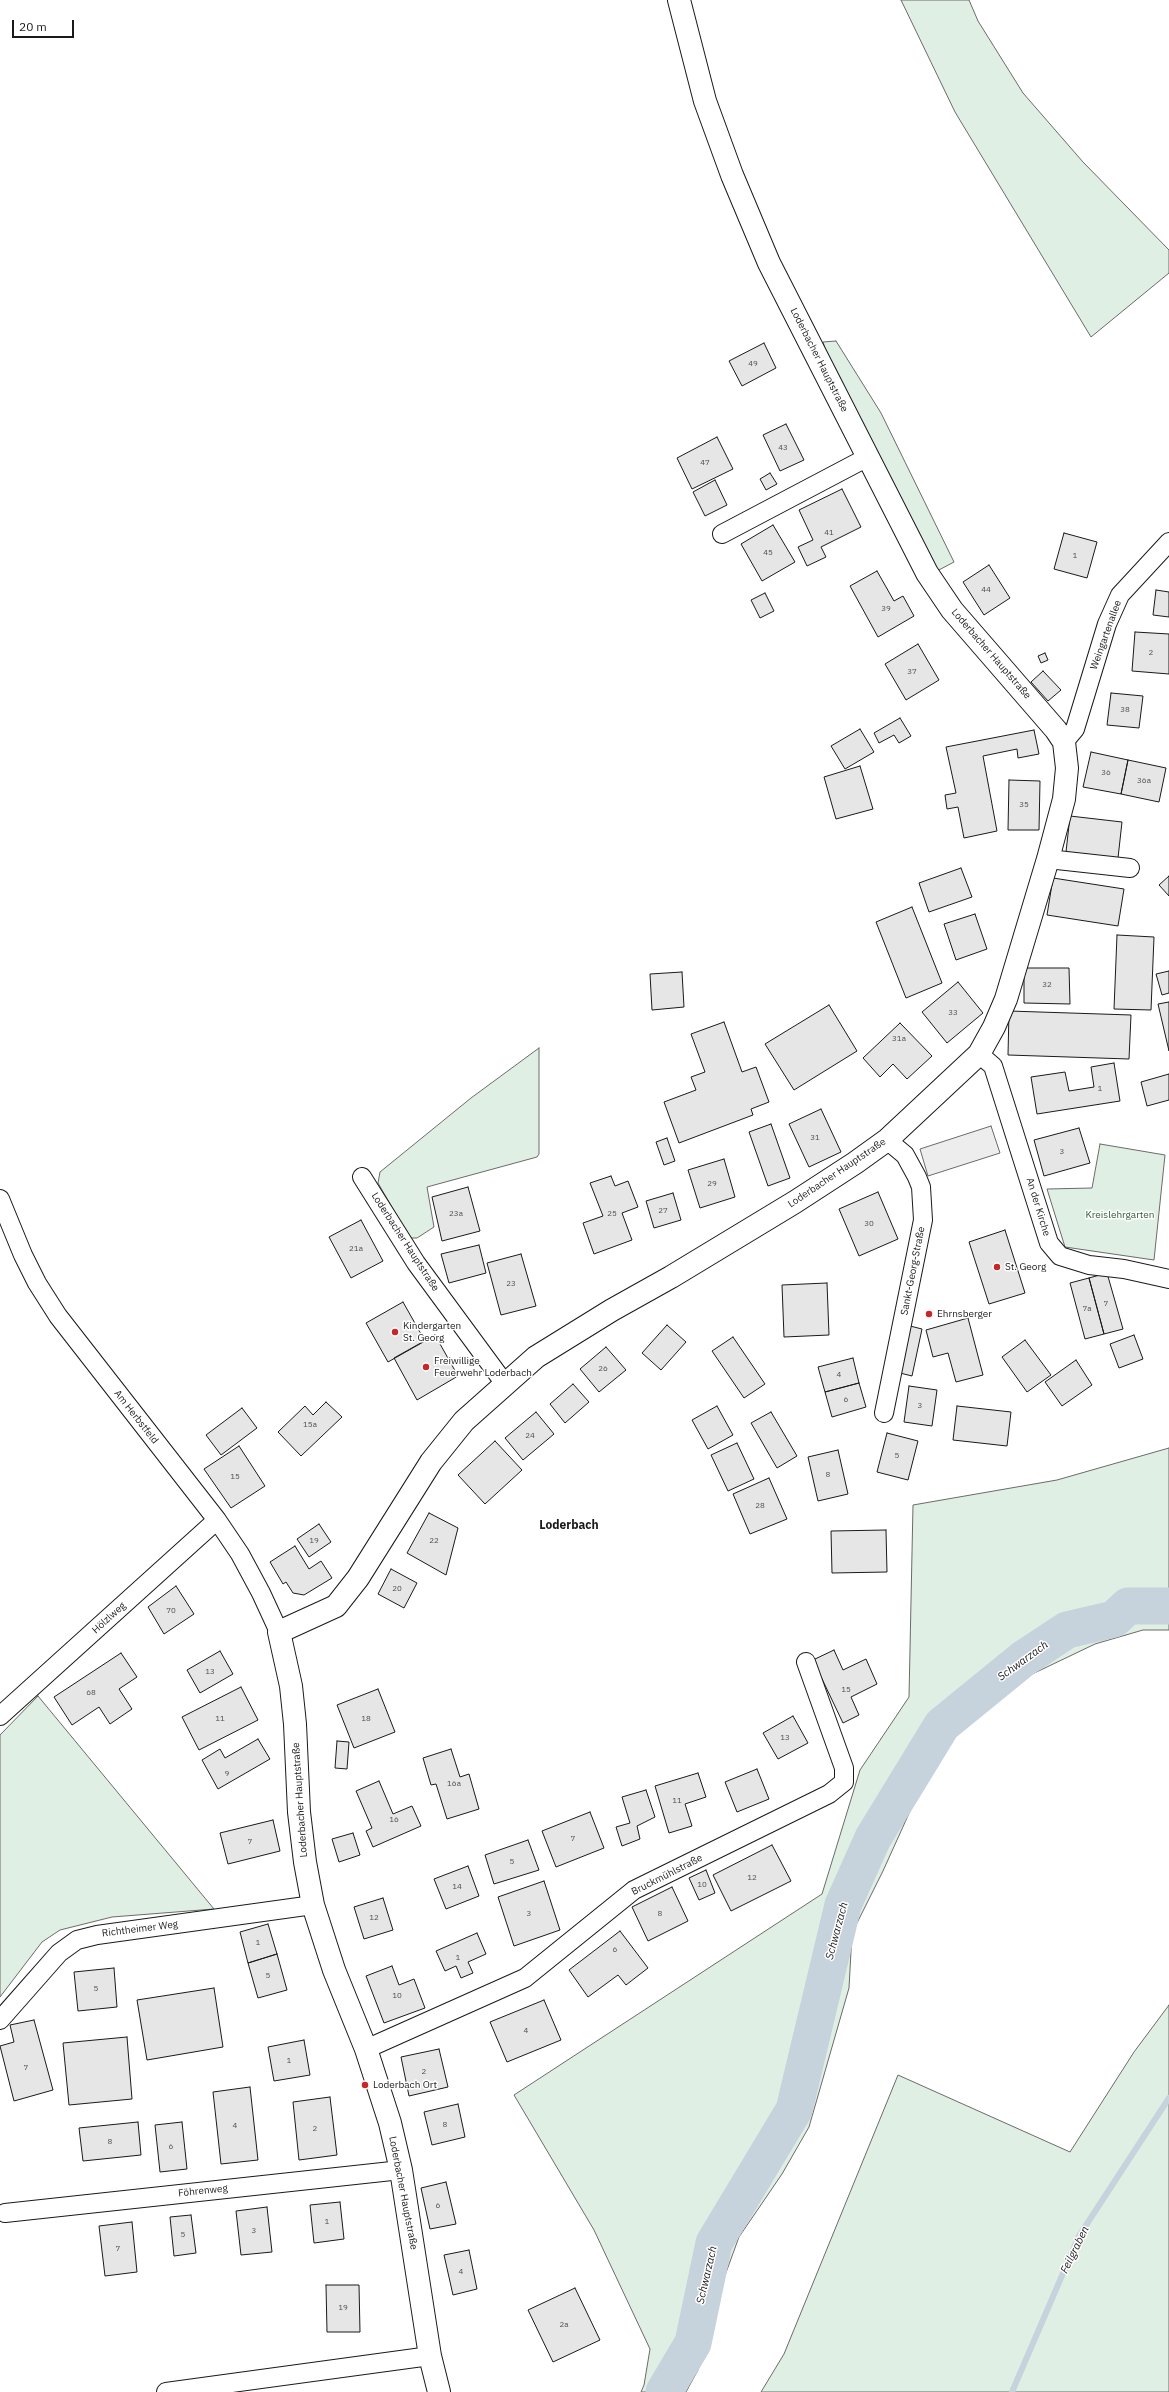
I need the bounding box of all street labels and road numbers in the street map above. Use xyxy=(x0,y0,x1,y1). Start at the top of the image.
street label: Loderbacher Hauptstraße xyxy=(787,306,851,414)
street label: Weingartenallee xyxy=(1088,599,1124,671)
street label: Loderbacher Hauptstraße xyxy=(949,607,1033,701)
street label: Loderbacher Hauptstraße xyxy=(786,1136,888,1210)
street label: An der Kirche xyxy=(1023,1176,1053,1238)
street label: Loderbacher Hauptstraße xyxy=(369,1190,441,1294)
street label: Sankt-Georg-Straße xyxy=(899,1226,927,1316)
street label: Am Herbstfeld xyxy=(111,1388,161,1446)
street label: Hölzlweg xyxy=(90,1600,128,1636)
street label: Loderbacher Hauptstraße xyxy=(290,1742,310,1858)
street label: Bruckmühlstraße xyxy=(629,1852,705,1898)
street label: Richtheimer Weg xyxy=(101,1918,179,1940)
street label: Loderbacher Hauptstraße xyxy=(386,2135,420,2251)
street label: Föhrenweg xyxy=(178,2182,228,2200)

